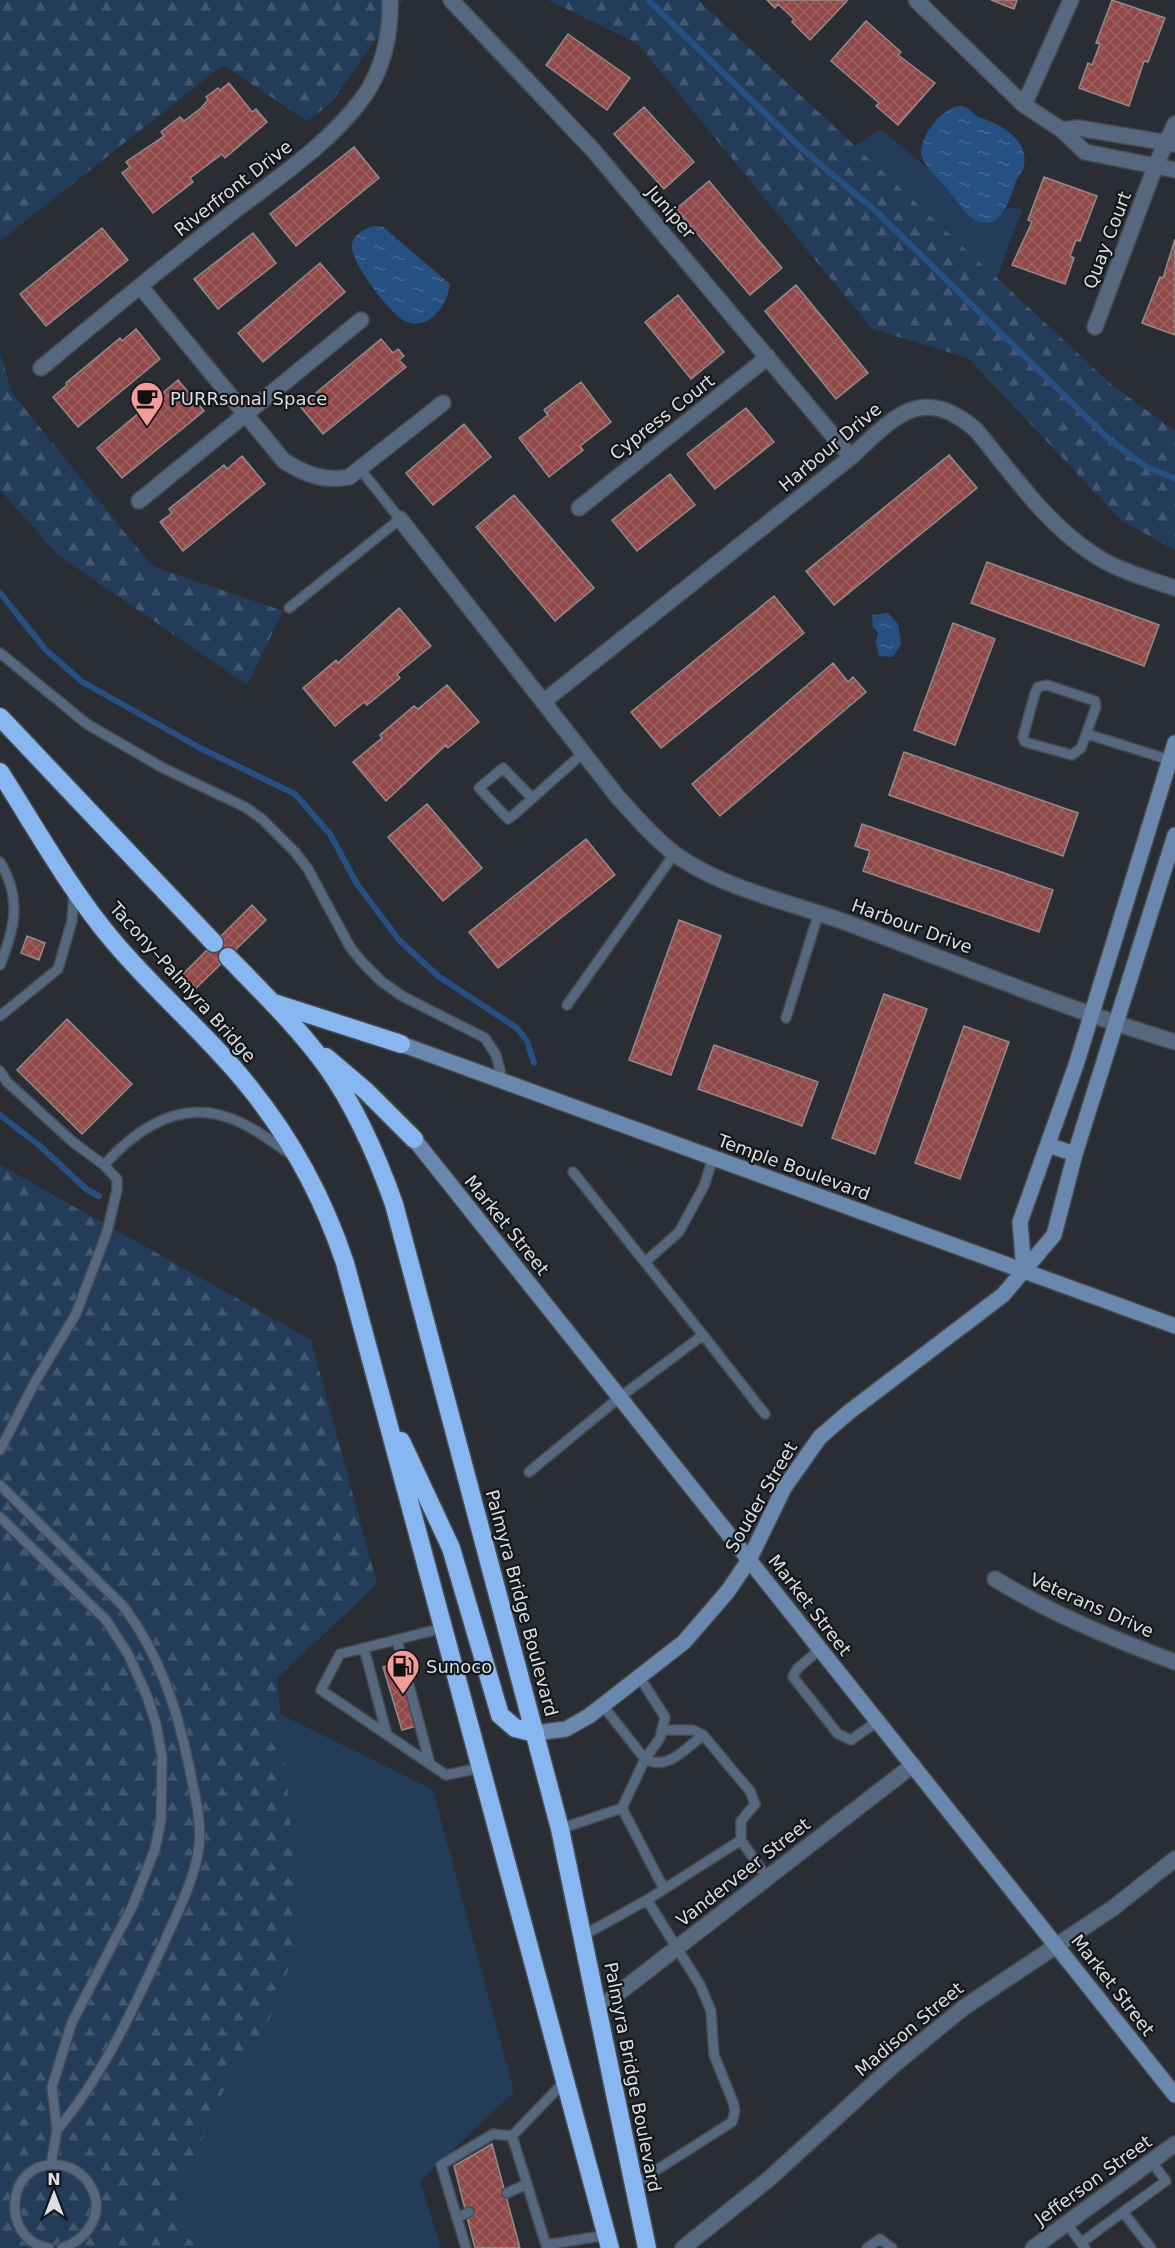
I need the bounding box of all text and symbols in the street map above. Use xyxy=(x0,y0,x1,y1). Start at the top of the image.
street label: Riverfront Drive xyxy=(170,136,296,240)
street label: Juniper xyxy=(642,181,700,243)
street label: Quay Court xyxy=(1079,188,1135,292)
street label: Cypress Court xyxy=(606,370,718,464)
cafe icon: PURRsonal Space xyxy=(129,380,165,427)
place label: PURRsonal Space xyxy=(170,388,327,409)
street label: Harbour Drive xyxy=(775,398,885,496)
street label: Harbour Drive xyxy=(849,894,975,958)
street label: Tacony–Palmyra Bridge xyxy=(105,897,260,1066)
street label: Temple Boulevard xyxy=(714,1129,873,1204)
street label: Market Street xyxy=(460,1171,554,1279)
street label: Souder Street xyxy=(721,1438,801,1556)
street label: Palmyra Bridge Boulevard xyxy=(482,1487,562,1719)
street label: Market Street xyxy=(764,1550,856,1660)
street label: Veterans Drive xyxy=(1027,1568,1157,1642)
fuel station icon: Sunoco xyxy=(385,1648,421,1695)
place label: Sunoco xyxy=(426,1656,492,1677)
street label: Vanderveer Street xyxy=(672,1813,814,1931)
street label: Market Street xyxy=(1067,1930,1159,2040)
street label: Palmyra Bridge Boulevard xyxy=(600,1960,666,2194)
street label: Madison Street xyxy=(850,1978,968,2080)
street label: Jefferson Street xyxy=(1030,2131,1156,2230)
north arrow xyxy=(24,2164,84,2224)
text: N xyxy=(47,2170,61,2189)

